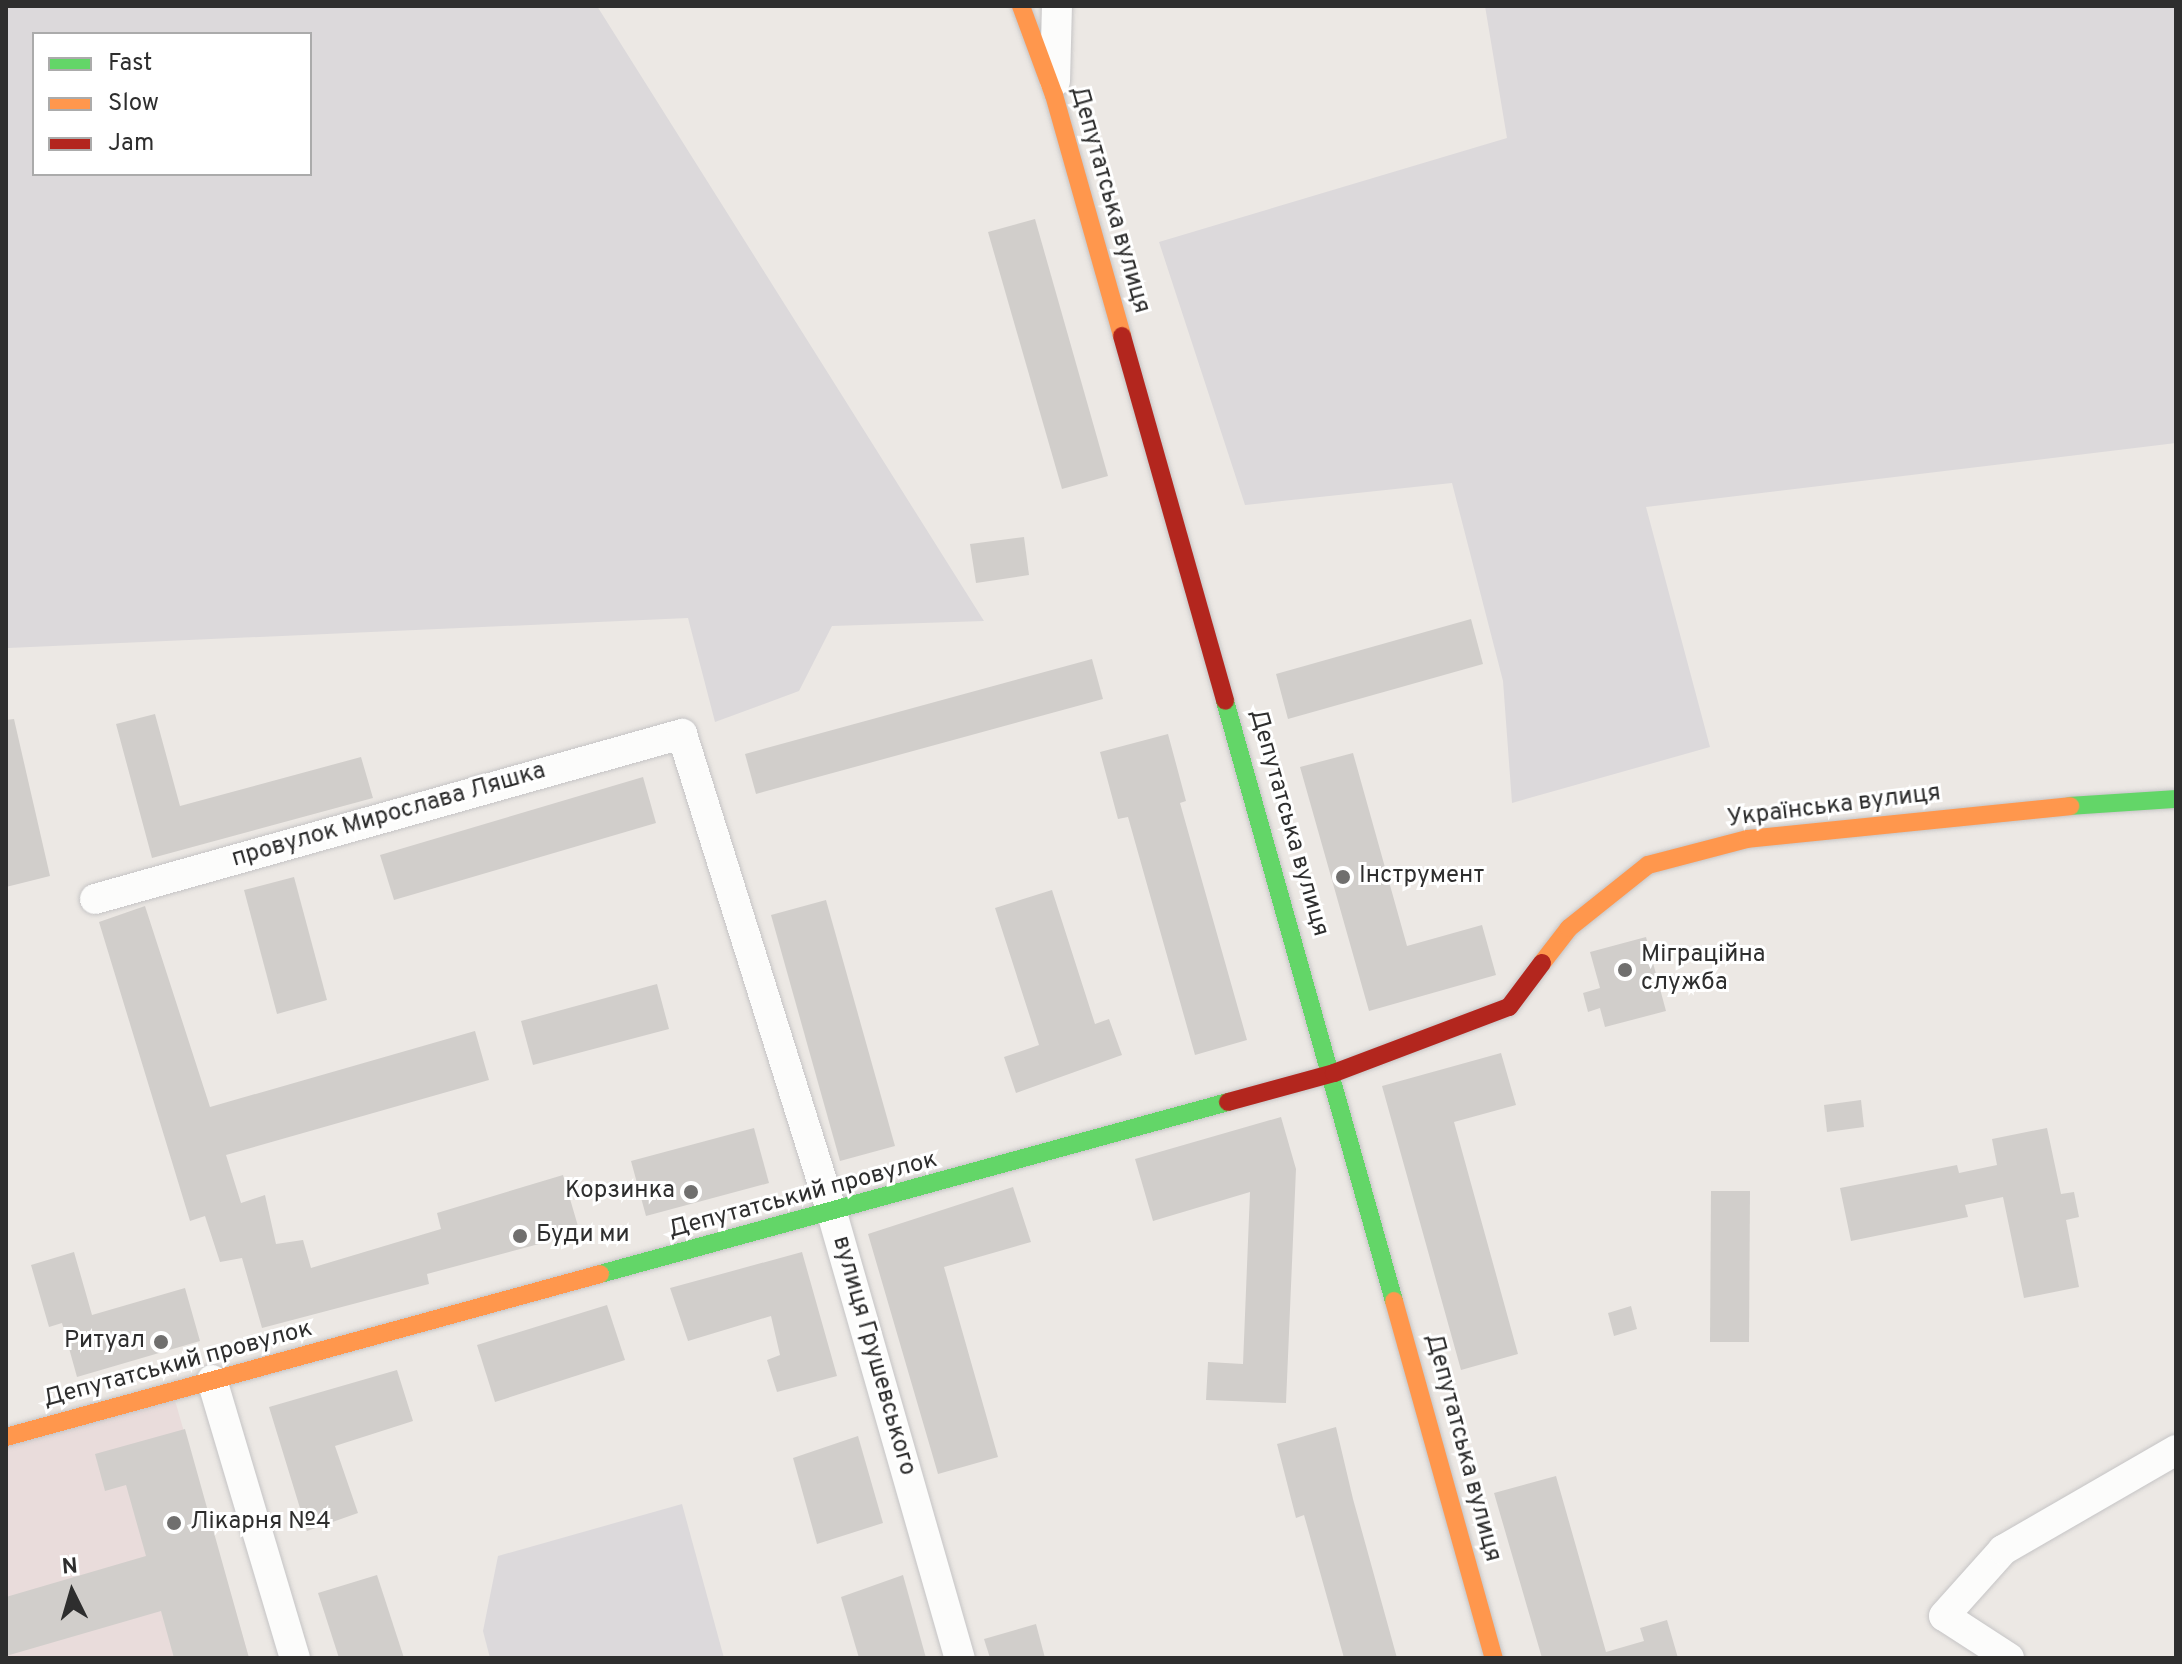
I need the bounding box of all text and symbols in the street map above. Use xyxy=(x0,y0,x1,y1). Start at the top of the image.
legend xyxy=(32,32,312,176)
text: Fast xyxy=(108,49,152,79)
street label: Депутатська вулиця xyxy=(1063,83,1155,317)
text: Slow xyxy=(108,89,159,119)
text: Jam xyxy=(108,129,154,159)
street label: Депутатська вулиця xyxy=(1242,706,1334,940)
street label: провулок Мирослава Ляшка xyxy=(229,757,549,875)
street label: Українська вулиця xyxy=(1726,780,1942,834)
place label: Інструмент xyxy=(1359,863,1484,891)
marker: Інструмент xyxy=(1334,868,1352,886)
place label: Міграційна служба xyxy=(1641,942,1765,998)
marker: Міграційна служба xyxy=(1616,961,1634,979)
street label: Депутатський провулок xyxy=(665,1146,941,1246)
place label: Корзинка xyxy=(565,1178,675,1206)
marker: Корзинка xyxy=(682,1183,700,1201)
place label: Буди ми xyxy=(536,1222,630,1250)
marker: Буди ми xyxy=(511,1227,529,1245)
street label: вулиця Грушевського xyxy=(825,1233,921,1479)
street label: Депутатський провулок xyxy=(40,1315,316,1415)
place label: Ритуал xyxy=(64,1328,145,1356)
street label: Депутатська вулиця xyxy=(1418,1331,1506,1565)
marker: Ритуал xyxy=(152,1333,170,1351)
place label: Лікарня №4 xyxy=(190,1509,331,1537)
marker: Лікарня №4 xyxy=(165,1514,183,1532)
north arrow xyxy=(32,1552,112,1632)
text: N xyxy=(61,1553,79,1582)

